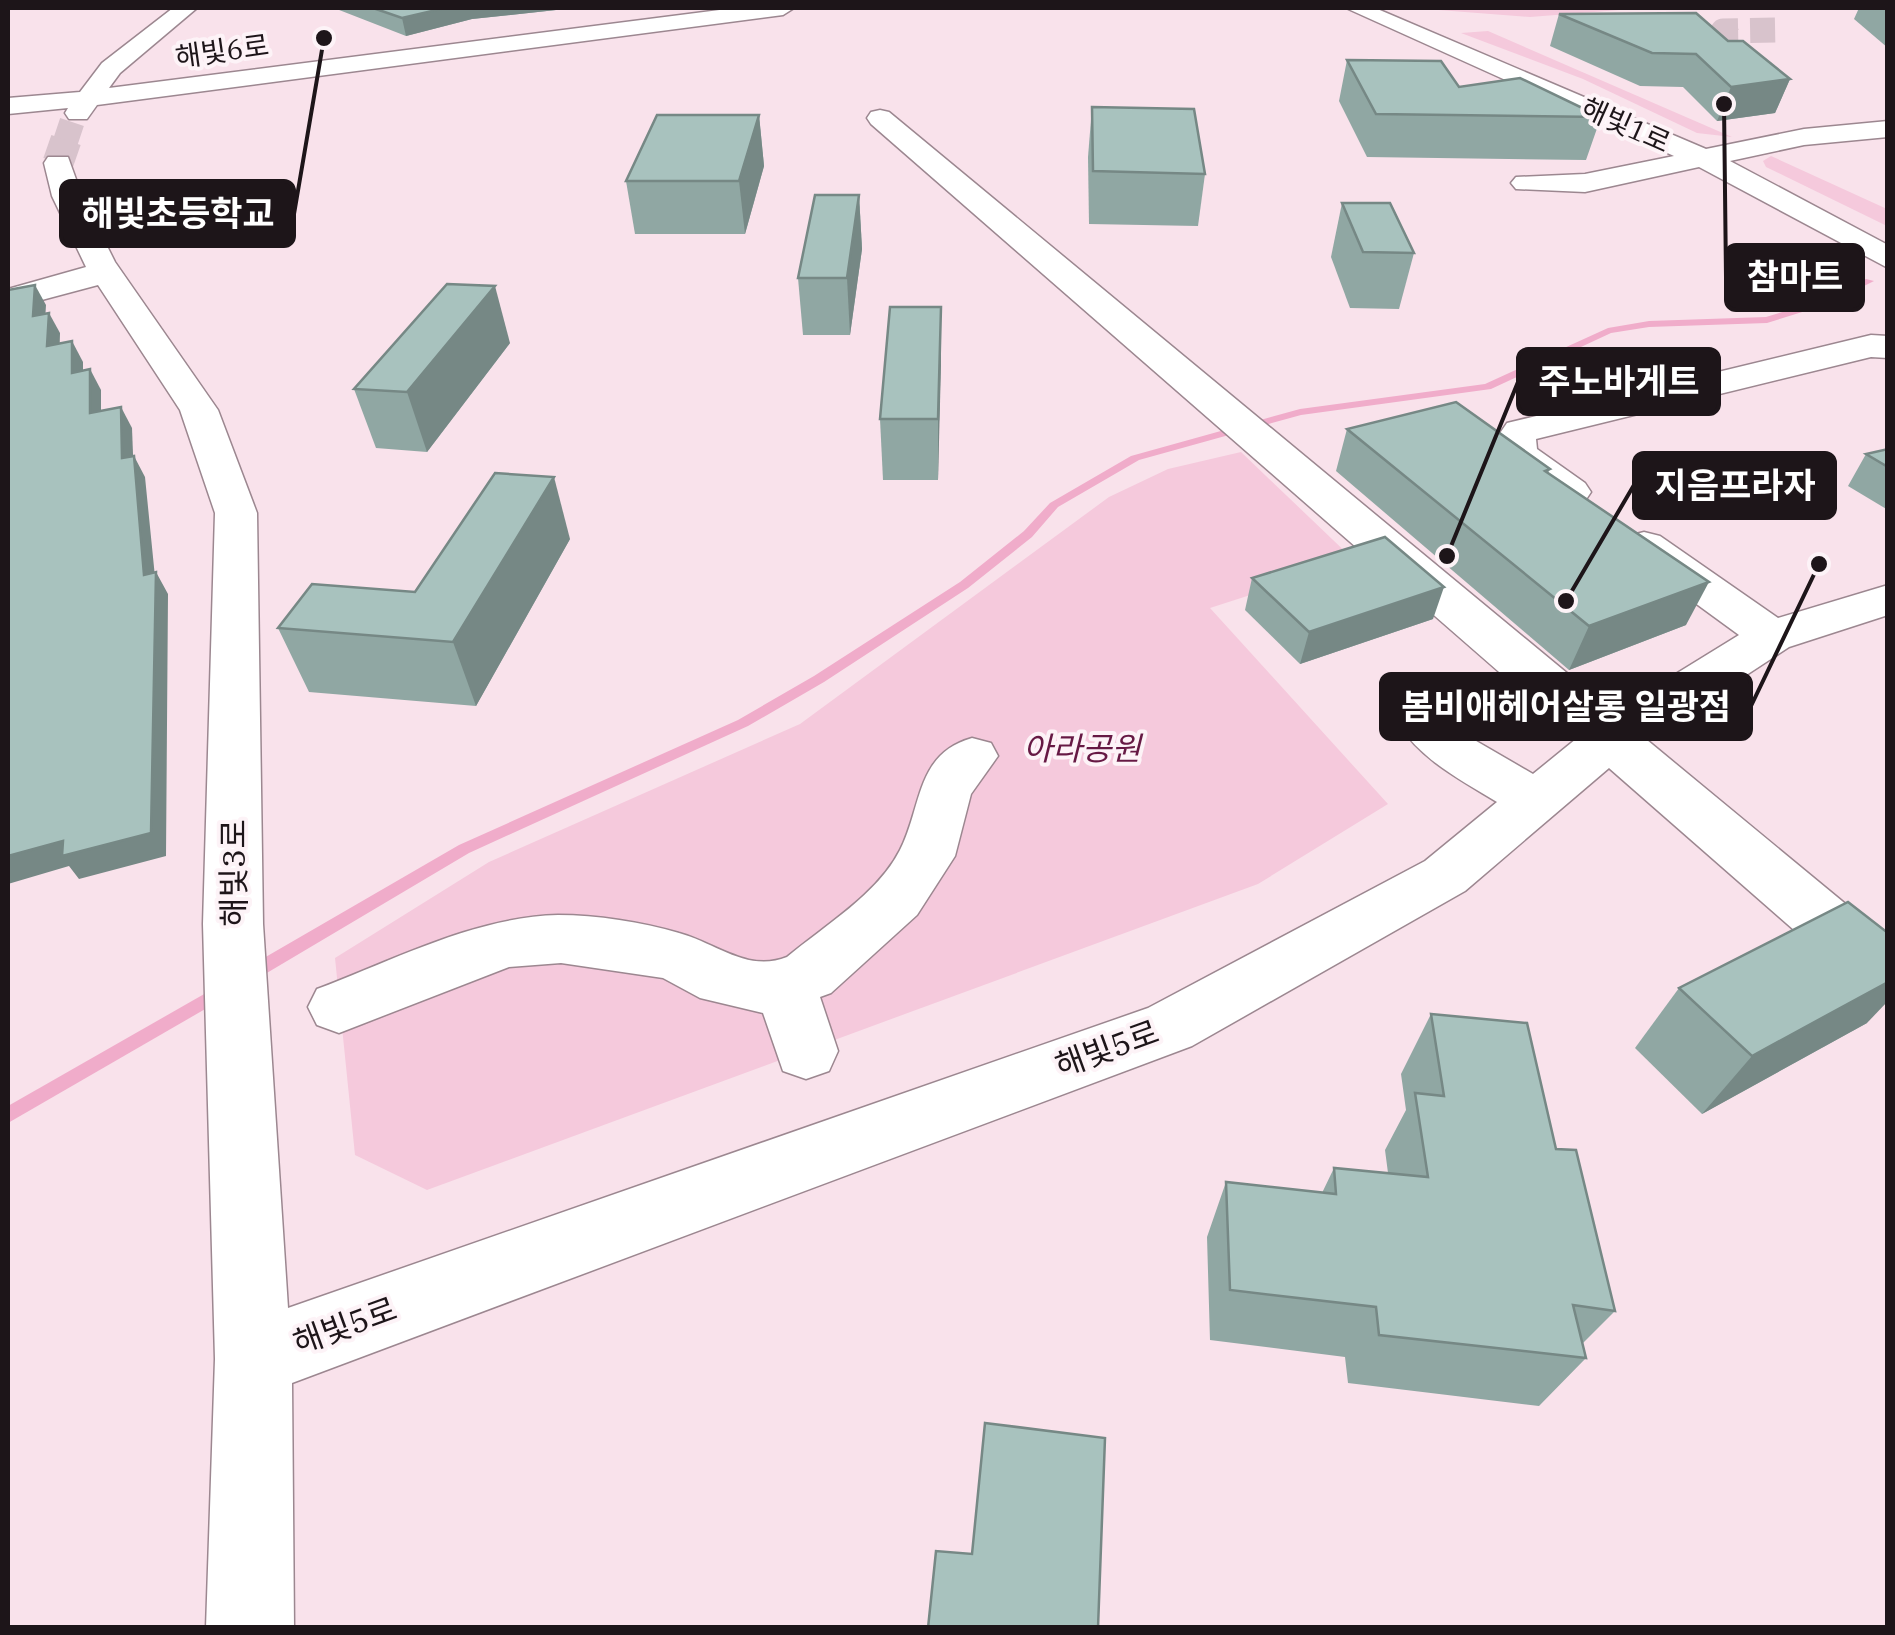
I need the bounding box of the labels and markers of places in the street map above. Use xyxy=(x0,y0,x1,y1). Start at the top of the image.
callout: 해빛초등학교 xyxy=(61,181,294,246)
callout: 참마트 xyxy=(1726,245,1863,310)
callout: 주노바게트 xyxy=(1518,349,1719,414)
callout: 지음프라자 xyxy=(1634,453,1835,518)
callout: 봄비애헤어살롱 일광점 xyxy=(1381,674,1751,739)

